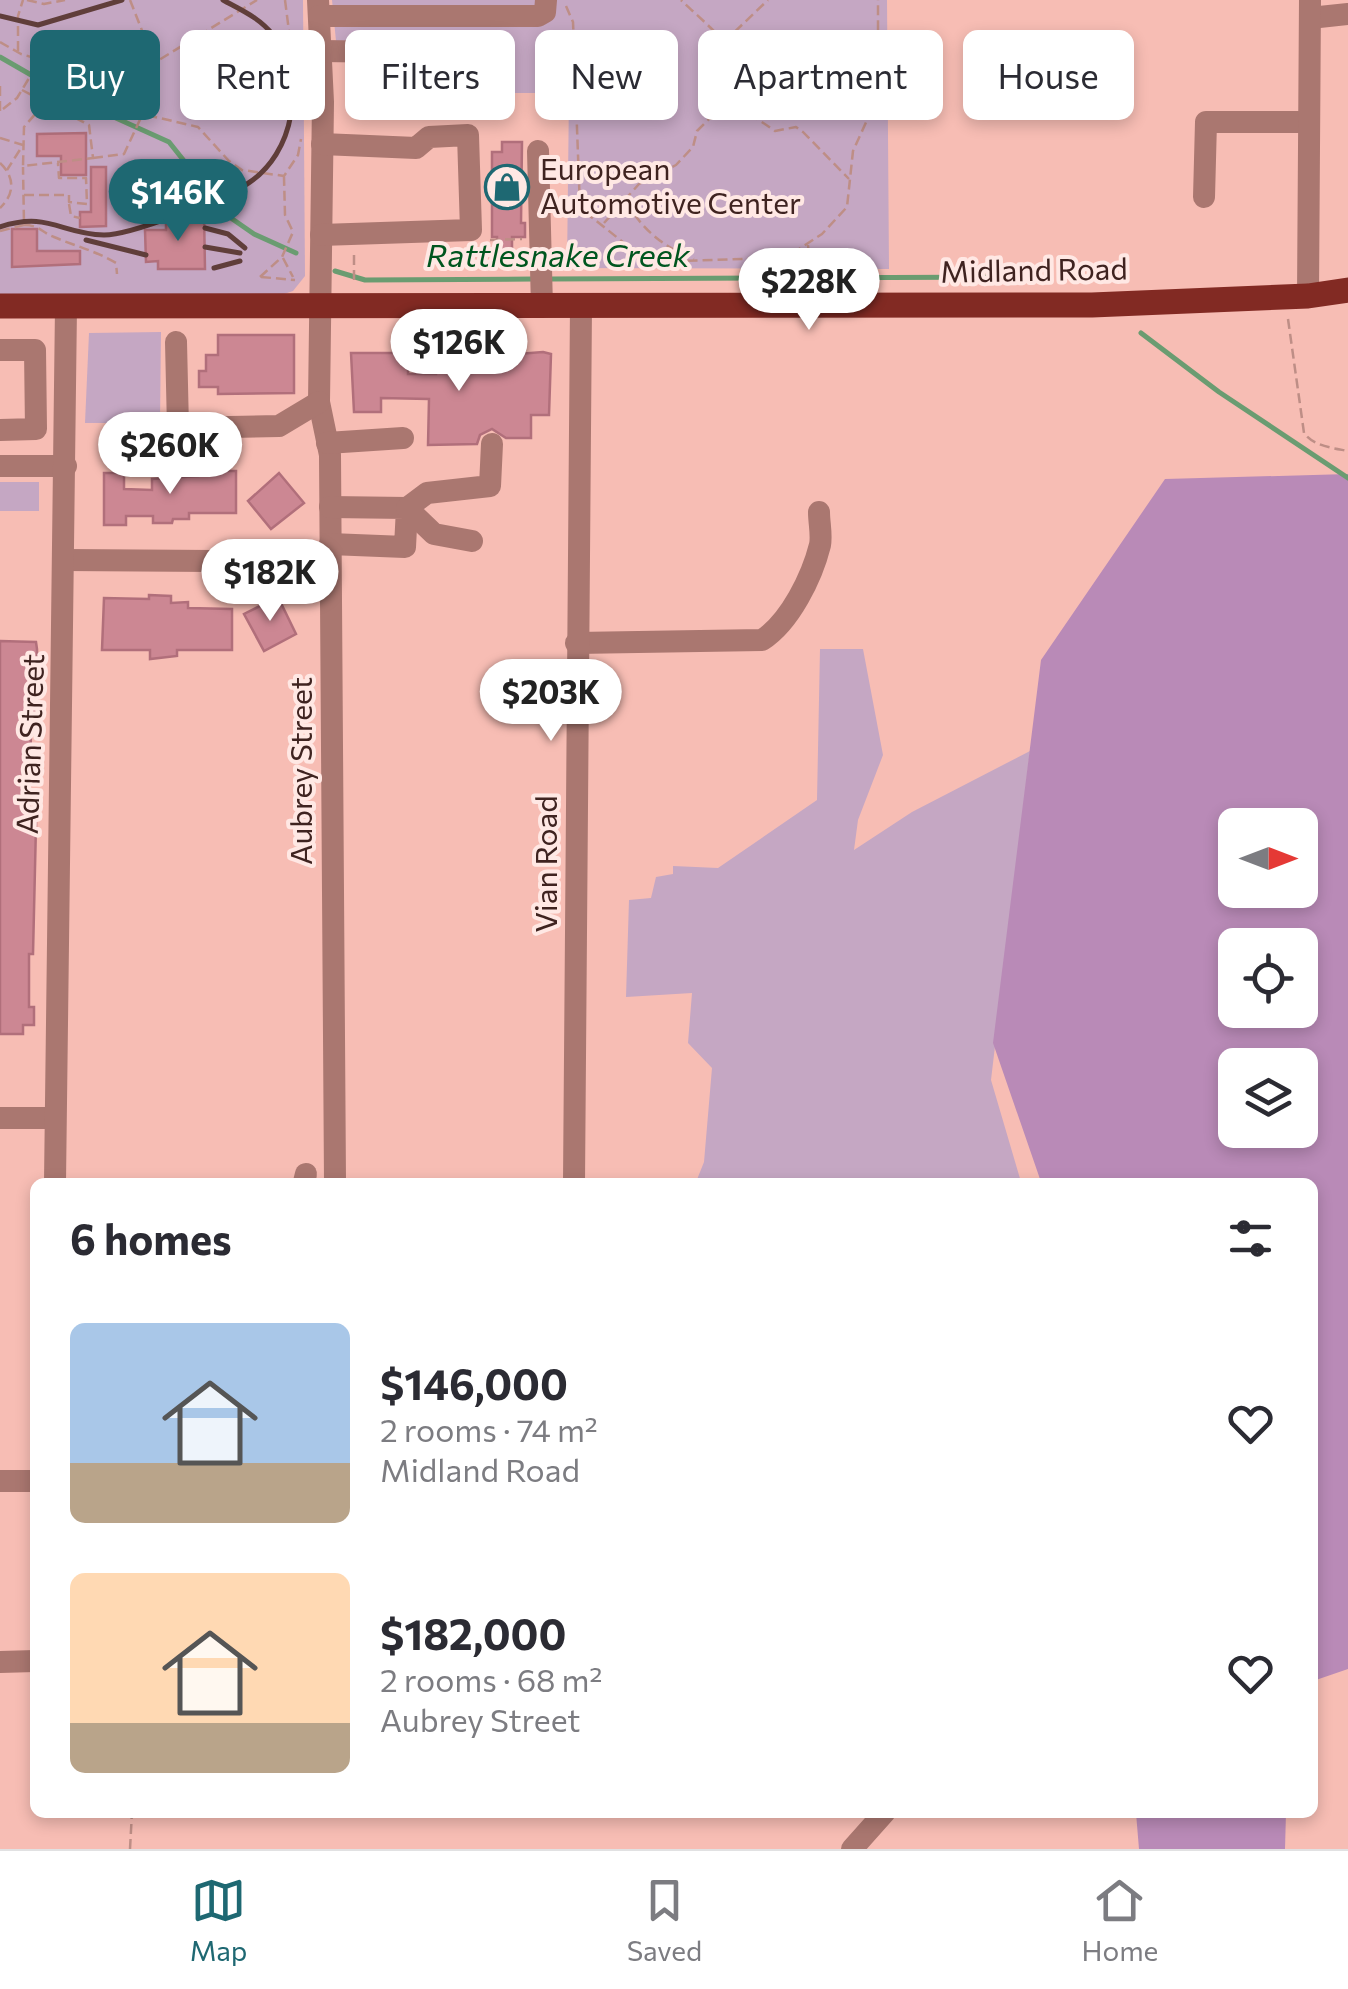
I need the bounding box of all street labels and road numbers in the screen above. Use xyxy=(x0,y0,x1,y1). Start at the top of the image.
street label: Midland Road xyxy=(940,248,1128,289)
street label: Adrian Street xyxy=(7,653,50,835)
street label: Aubrey Street xyxy=(281,677,318,865)
street label: Vian Road xyxy=(526,796,563,933)

